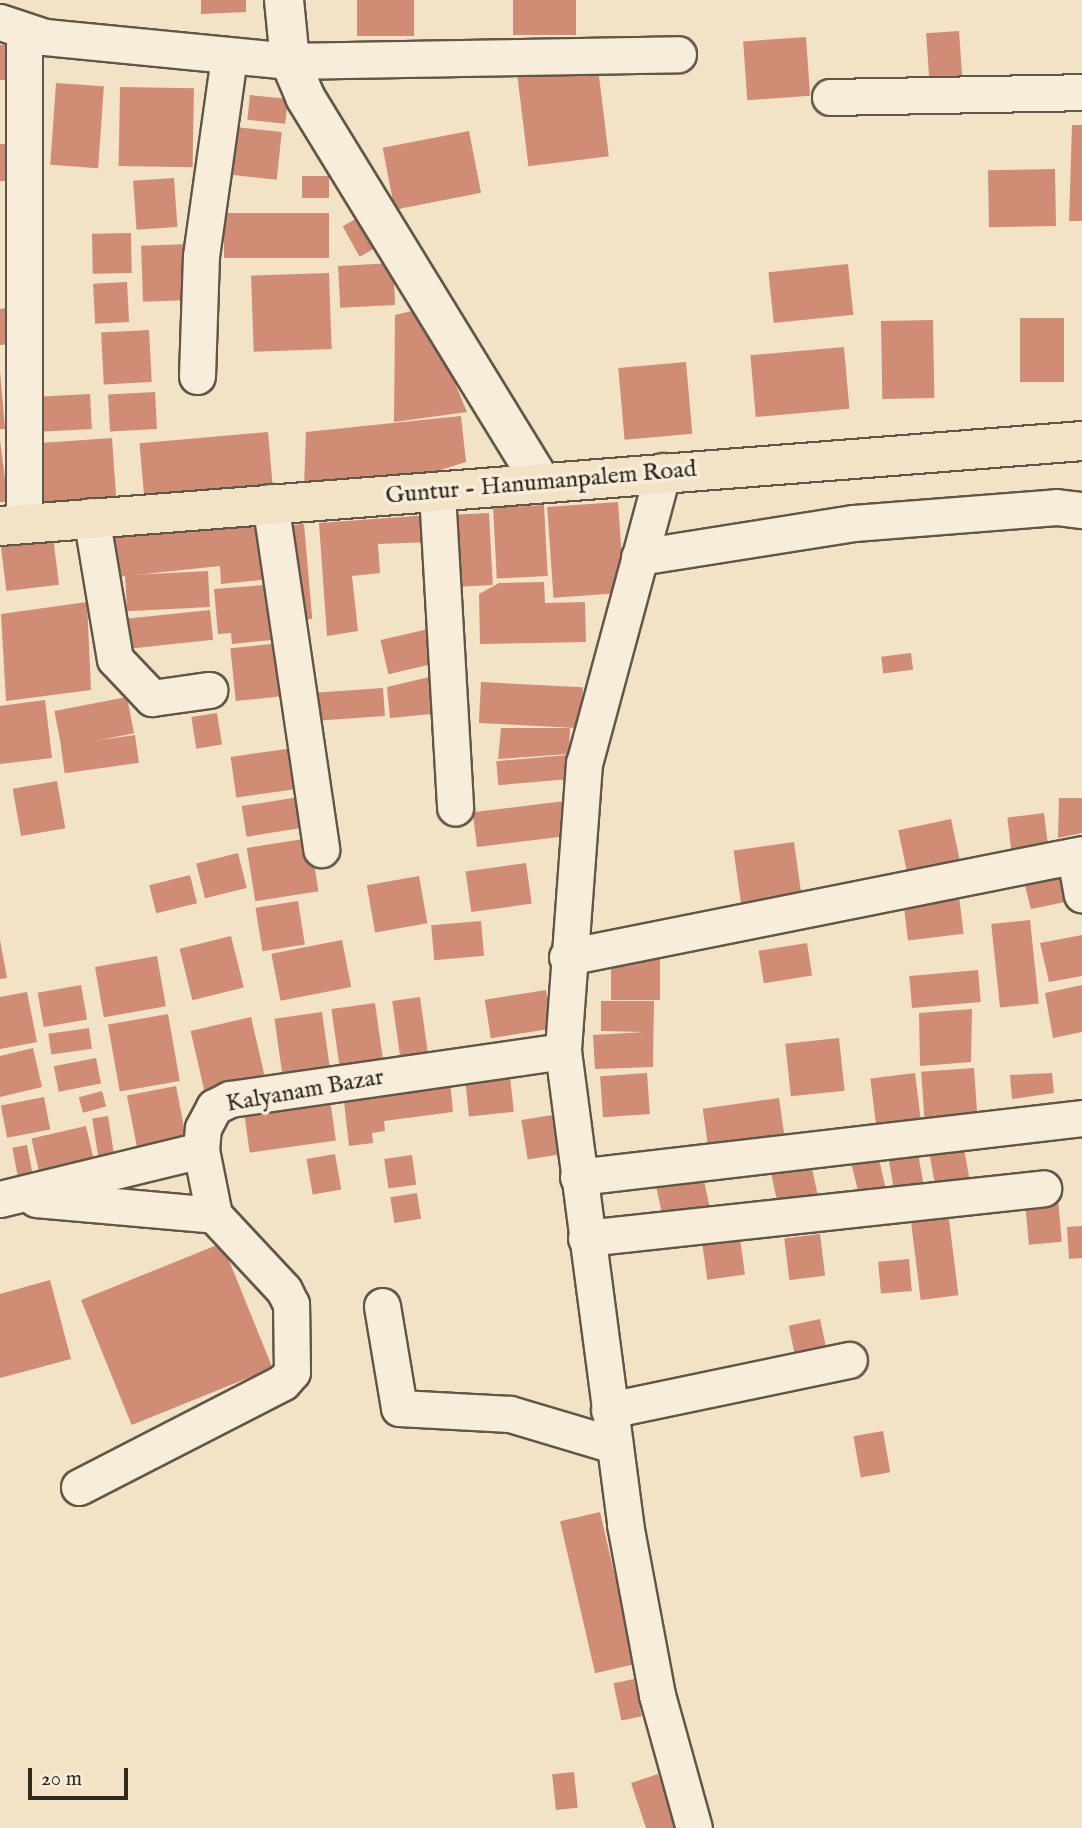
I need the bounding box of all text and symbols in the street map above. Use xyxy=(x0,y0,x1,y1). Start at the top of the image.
street label: Guntur - Hanumanpalem Road xyxy=(384,455,698,511)
street label: Kalyanam Bazar xyxy=(224,1063,386,1119)
scale bar xyxy=(32,1755,131,1799)
text: 20 m xyxy=(41,1766,82,1793)

